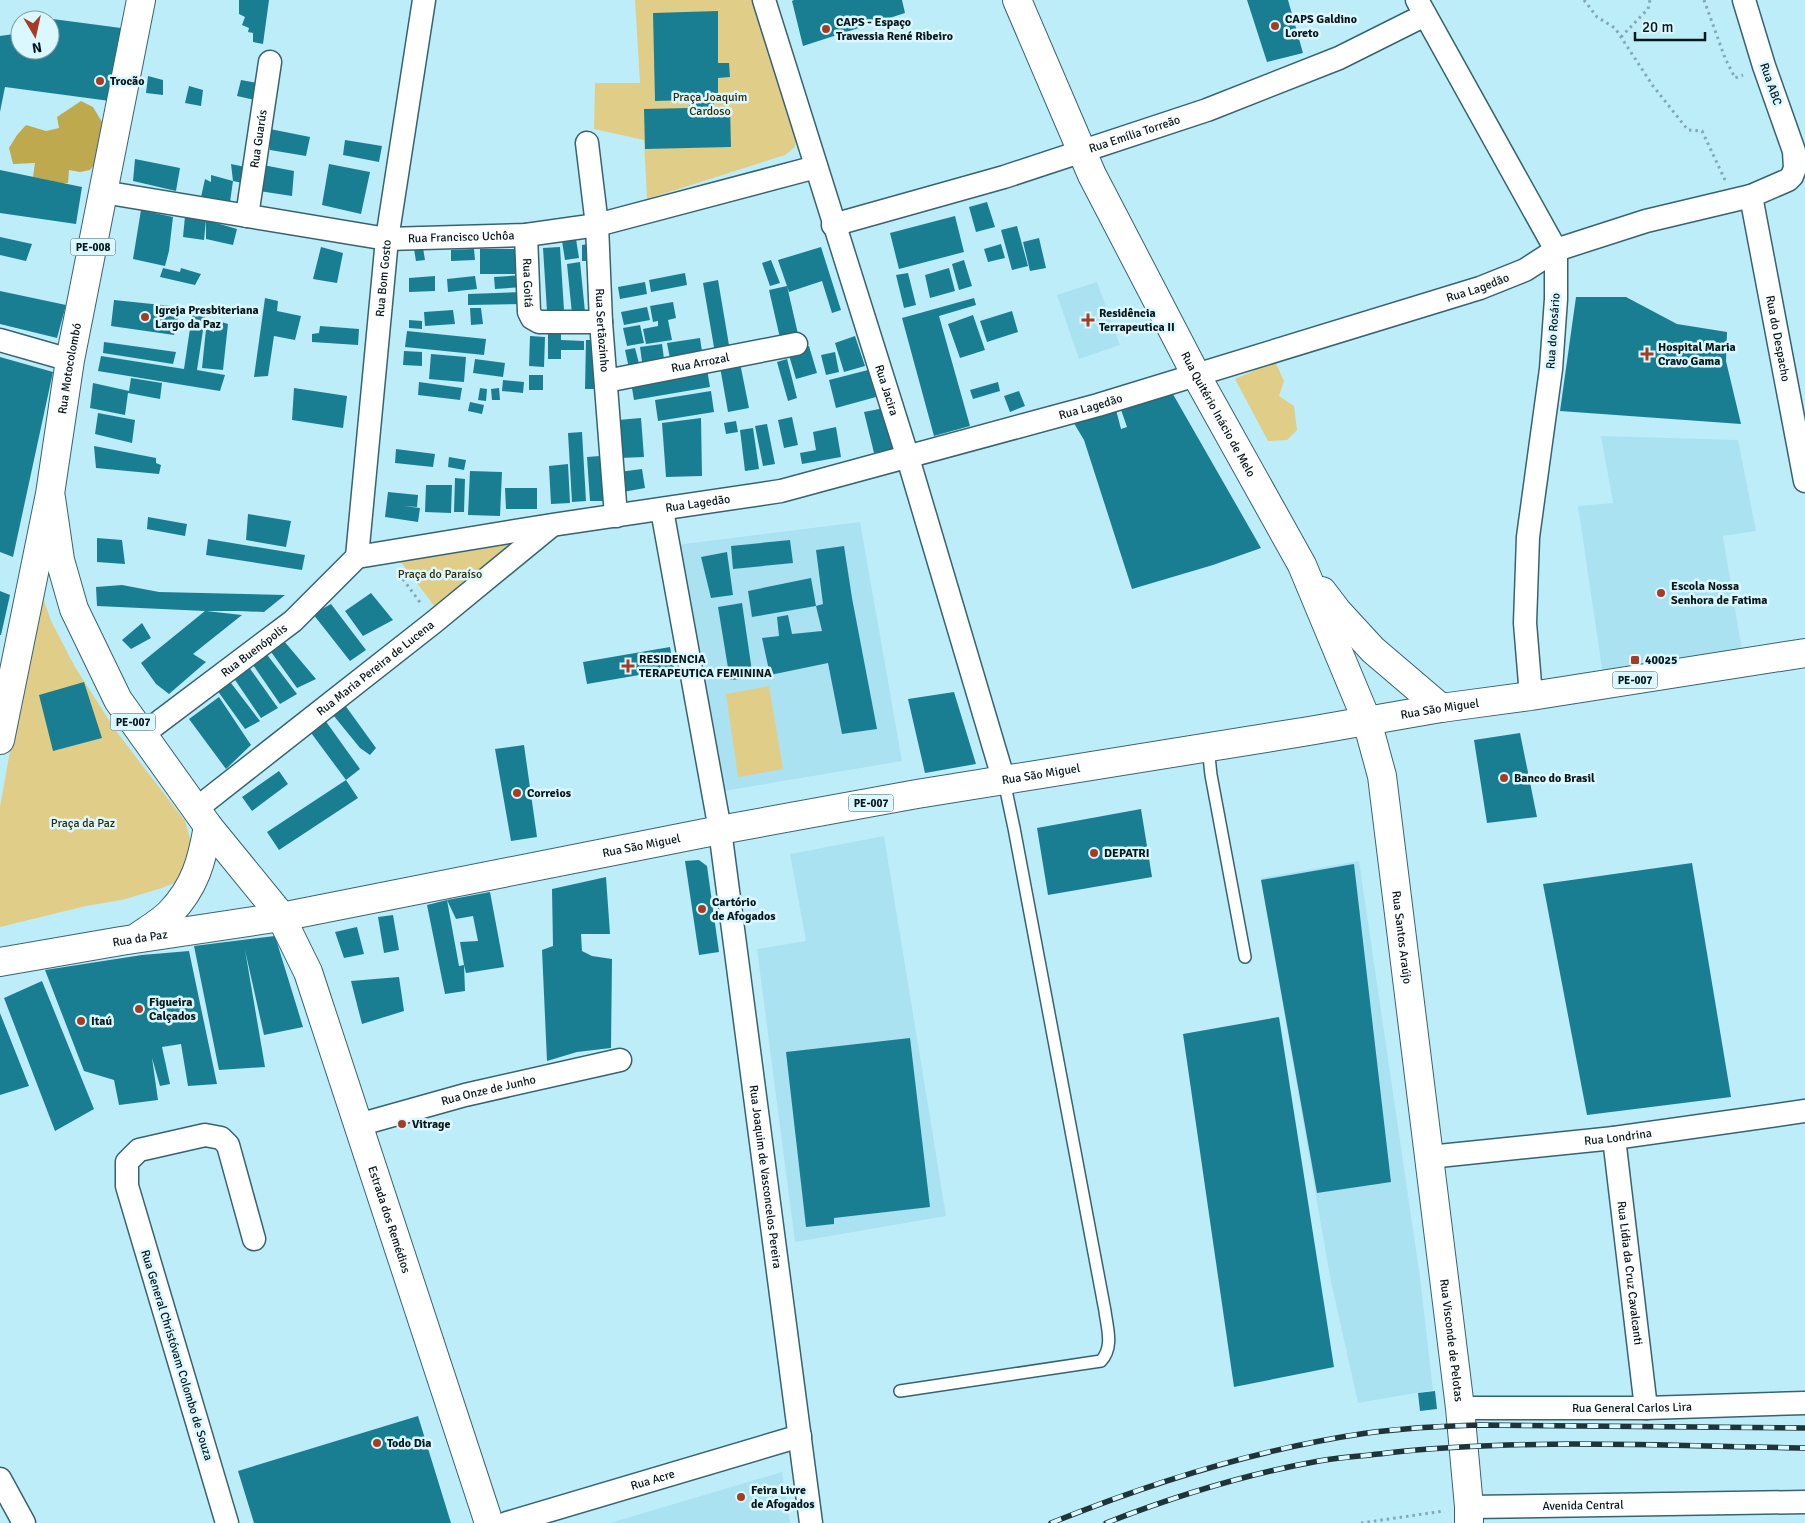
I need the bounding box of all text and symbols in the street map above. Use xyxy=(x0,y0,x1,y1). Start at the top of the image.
north arrow xyxy=(10,10,60,60)
scale bar xyxy=(1635,10,1705,42)
place label: CAPS Galdino Loreto xyxy=(1285,12,1357,41)
place label: CAPS - Espaço Travessia René Ribeiro xyxy=(836,15,953,44)
text: 20 m xyxy=(1642,18,1673,36)
marker: CAPS Galdino Loreto xyxy=(1269,20,1281,32)
marker: CAPS - Espaço Travessia René Ribeiro xyxy=(820,23,832,35)
text: N xyxy=(31,38,43,57)
street label: Rua ABC xyxy=(1756,61,1785,107)
place label: Trocão xyxy=(110,74,144,89)
marker: Trocão xyxy=(94,75,106,87)
park label: Praça Joaquim Cardoso xyxy=(673,90,747,119)
street label: Rua Guarús xyxy=(247,109,271,169)
street label: Rua Emília Torreão xyxy=(1087,112,1182,156)
street label: Rua Francisco Uchôa xyxy=(408,228,515,246)
road number: PE-008 xyxy=(70,238,116,256)
street label: Rua Bom Gosto xyxy=(373,239,395,318)
street label: Rua Goitá xyxy=(519,258,536,308)
street label: Rua Lagedão xyxy=(1445,270,1511,306)
street label: Rua Sertãozinho xyxy=(592,288,612,373)
street label: Rua do Rosário xyxy=(1543,292,1564,370)
street label: Rua do Despacho xyxy=(1762,294,1793,383)
place label: Igreja Presbiteriana Largo da Paz xyxy=(155,303,259,332)
place label: Residência Terrapeutica II xyxy=(1099,306,1175,335)
marker: Igreja Presbiteriana Largo da Paz xyxy=(139,311,151,323)
marker: Residência Terrapeutica II xyxy=(1081,313,1095,327)
street label: Rua Motocolombó xyxy=(55,322,85,415)
place label: Hospital Maria Cravo Gama xyxy=(1658,340,1736,369)
marker: Hospital Maria Cravo Gama xyxy=(1640,347,1654,361)
street label: Rua Quitério Inácio de Melo xyxy=(1177,349,1259,480)
street label: Rua Arrozal xyxy=(670,350,731,376)
street label: Rua Jacira xyxy=(871,363,901,418)
street label: Rua Lagedão xyxy=(1057,391,1124,423)
street label: Rua Lagedão xyxy=(664,492,731,516)
park label: Praça do Paraíso xyxy=(398,567,482,582)
place label: Escola Nossa Senhora de Fatima xyxy=(1671,579,1767,608)
marker: Escola Nossa Senhora de Fatima xyxy=(1655,587,1667,599)
street label: Rua Maria Pereira de Lucena xyxy=(314,618,437,719)
street label: Rua Buenópolis xyxy=(218,621,291,681)
place label: RESIDENCIA TERAPEUTICA FEMININA xyxy=(639,652,772,681)
place label: 40025 xyxy=(1645,653,1677,668)
marker: 40025 xyxy=(1629,654,1641,666)
marker: RESIDENCIA TERAPEUTICA FEMININA xyxy=(621,659,635,673)
road number: PE-007 xyxy=(1612,672,1658,688)
street label: Rua São Miguel xyxy=(1399,696,1480,723)
road number: PE-007 xyxy=(110,714,156,730)
street label: Rua São Miguel xyxy=(1001,761,1082,788)
place label: Banco do Brasil xyxy=(1514,771,1595,786)
marker: Banco do Brasil xyxy=(1498,772,1510,784)
place label: Correios xyxy=(527,786,572,801)
marker: Correios xyxy=(511,787,523,799)
road number: PE-007 xyxy=(848,794,894,811)
park label: Praça da Paz xyxy=(51,816,115,831)
street label: Rua São Miguel xyxy=(601,831,682,861)
place label: DEPATRI xyxy=(1104,846,1149,861)
marker: DEPATRI xyxy=(1088,847,1100,859)
street label: Rua Santos Araújo xyxy=(1388,890,1415,985)
place label: Cartório de Afogados xyxy=(712,895,776,924)
marker: Cartório de Afogados xyxy=(696,903,708,915)
street label: Rua da Paz xyxy=(111,927,169,950)
place label: Figueira Calçados xyxy=(149,995,197,1024)
marker: Figueira Calçados xyxy=(133,1003,145,1015)
place label: Itaú xyxy=(91,1014,112,1029)
marker: Itaú xyxy=(75,1015,87,1027)
street label: Rua Onze de Junho xyxy=(439,1072,537,1109)
street label: Rua Joaquim de Vasconcelos Pereira xyxy=(746,1084,785,1270)
place label: Vitrage xyxy=(412,1117,450,1132)
marker: Vitrage xyxy=(396,1118,408,1130)
street label: Rua Londrina xyxy=(1583,1126,1653,1149)
street label: Estrada dos Remédios xyxy=(364,1164,413,1275)
street label: Rua Lídia da Cruz Cavalcanti xyxy=(1614,1200,1646,1346)
street label: Rua General Christóvam Colombo de Souza xyxy=(137,1248,216,1462)
street label: Rua Visconde de Pelotas xyxy=(1436,1278,1466,1403)
street label: Rua General Carlos Lira xyxy=(1572,1400,1692,1416)
place label: Todo Dia xyxy=(387,1436,431,1451)
marker: Todo Dia xyxy=(371,1437,383,1449)
street label: Rua Acre xyxy=(629,1467,677,1494)
place label: Feira Livre de Afogados xyxy=(751,1483,815,1512)
marker: Feira Livre de Afogados xyxy=(735,1491,747,1503)
street label: Avenida Central xyxy=(1542,1498,1624,1514)

